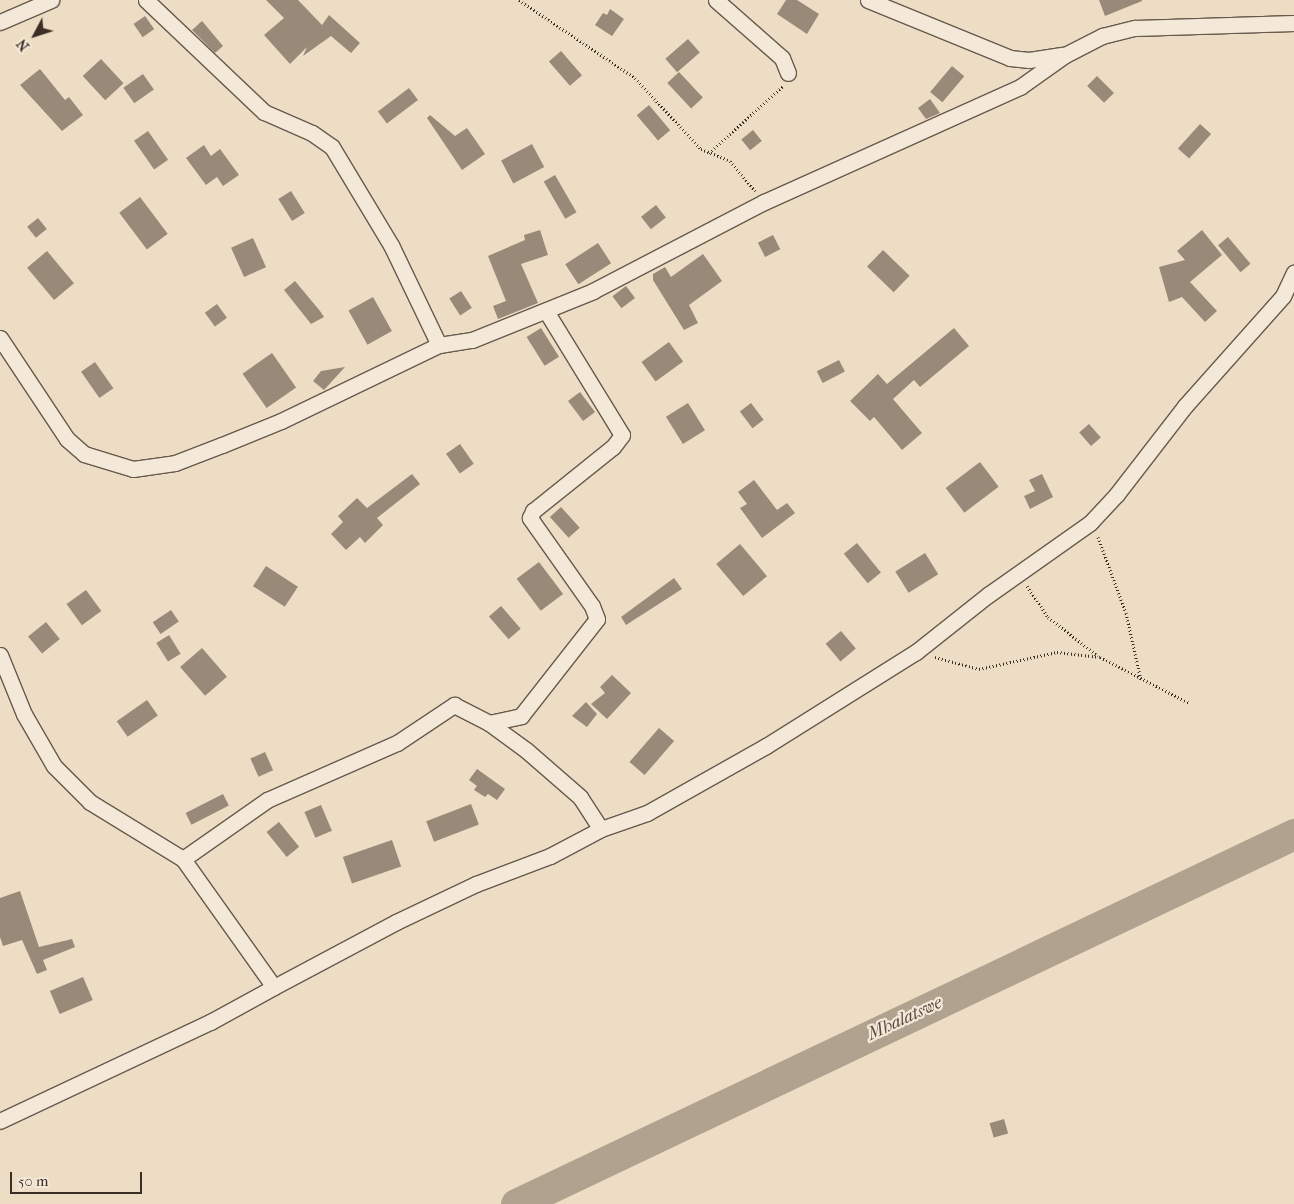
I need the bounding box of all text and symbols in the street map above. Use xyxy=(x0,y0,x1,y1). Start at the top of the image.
north arrow xyxy=(10,10,60,60)
text: N xyxy=(13,35,33,54)
water label: Mhalatswe xyxy=(864,992,946,1046)
scale bar xyxy=(12,1162,145,1194)
text: 50 m xyxy=(18,1172,48,1190)

